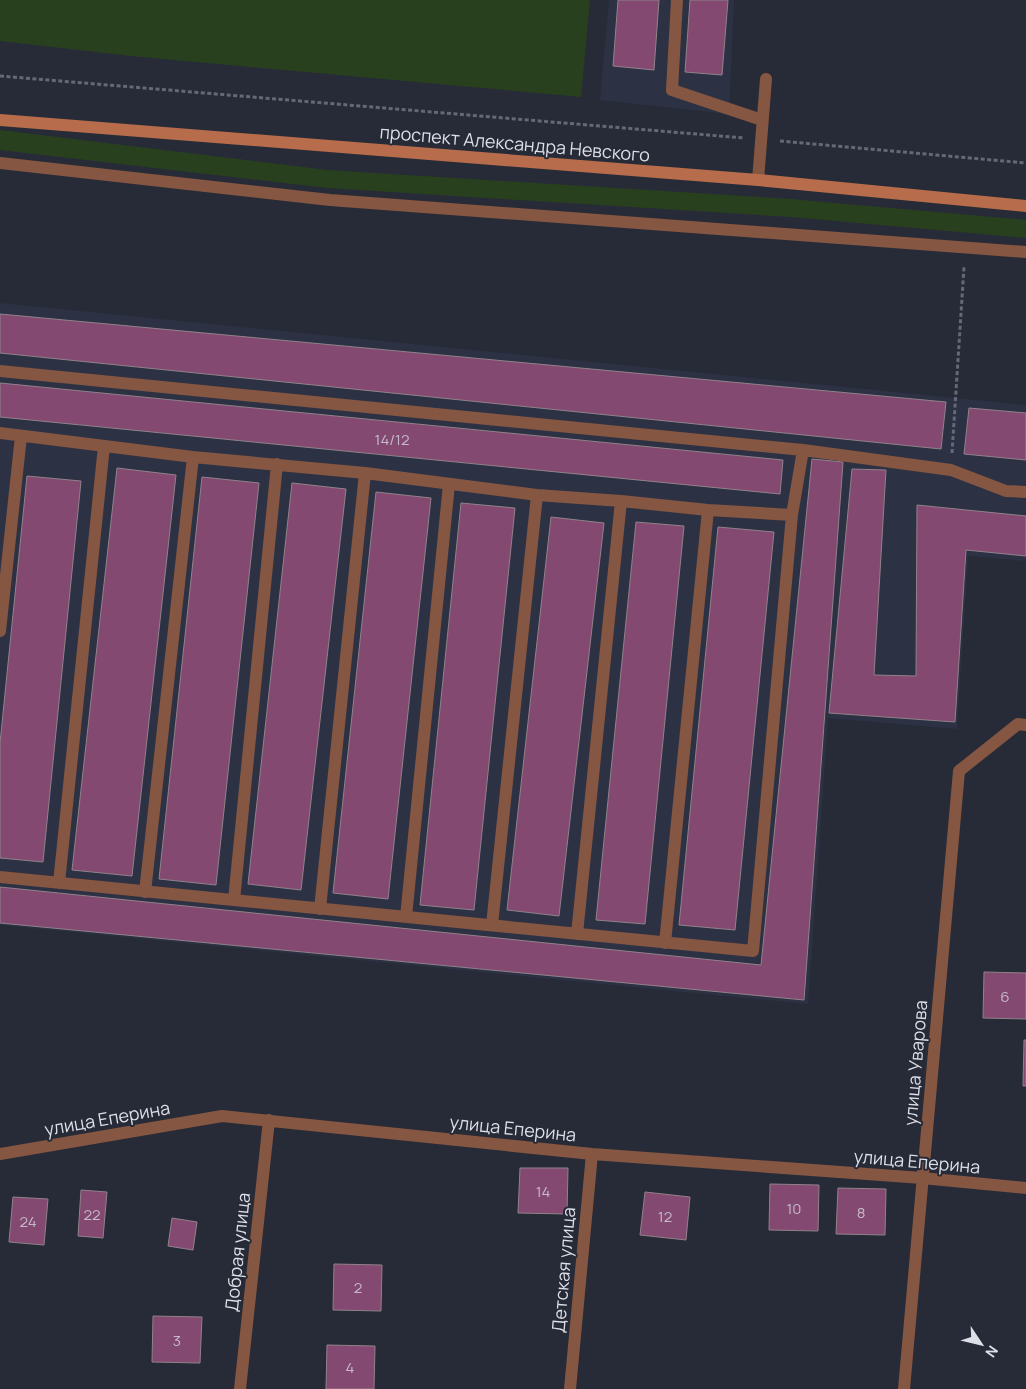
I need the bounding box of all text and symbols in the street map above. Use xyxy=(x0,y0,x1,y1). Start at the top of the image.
street label: проспект Александра Невского xyxy=(379,119,651,167)
house number: 14/12 xyxy=(375,429,409,450)
house number: 6 xyxy=(1000,986,1010,1007)
street label: улица Уварова xyxy=(898,999,932,1127)
street label: улица Еперина xyxy=(42,1095,172,1141)
street label: улица Еперина xyxy=(449,1109,577,1147)
street label: улица Еперина xyxy=(853,1144,981,1178)
house number: 14 xyxy=(536,1181,550,1202)
street label: Добрая улица xyxy=(219,1191,255,1313)
house number: 10 xyxy=(787,1198,802,1219)
house number: 8 xyxy=(857,1202,865,1223)
house number: 22 xyxy=(83,1204,101,1225)
street label: Детская улица xyxy=(546,1206,580,1334)
house number: 12 xyxy=(658,1206,672,1227)
house number: 24 xyxy=(19,1211,37,1232)
house number: 2 xyxy=(354,1277,362,1298)
north arrow xyxy=(956,1319,1006,1369)
house number: 3 xyxy=(173,1330,181,1351)
text: N xyxy=(981,1342,1003,1361)
house number: 4 xyxy=(346,1357,355,1378)

